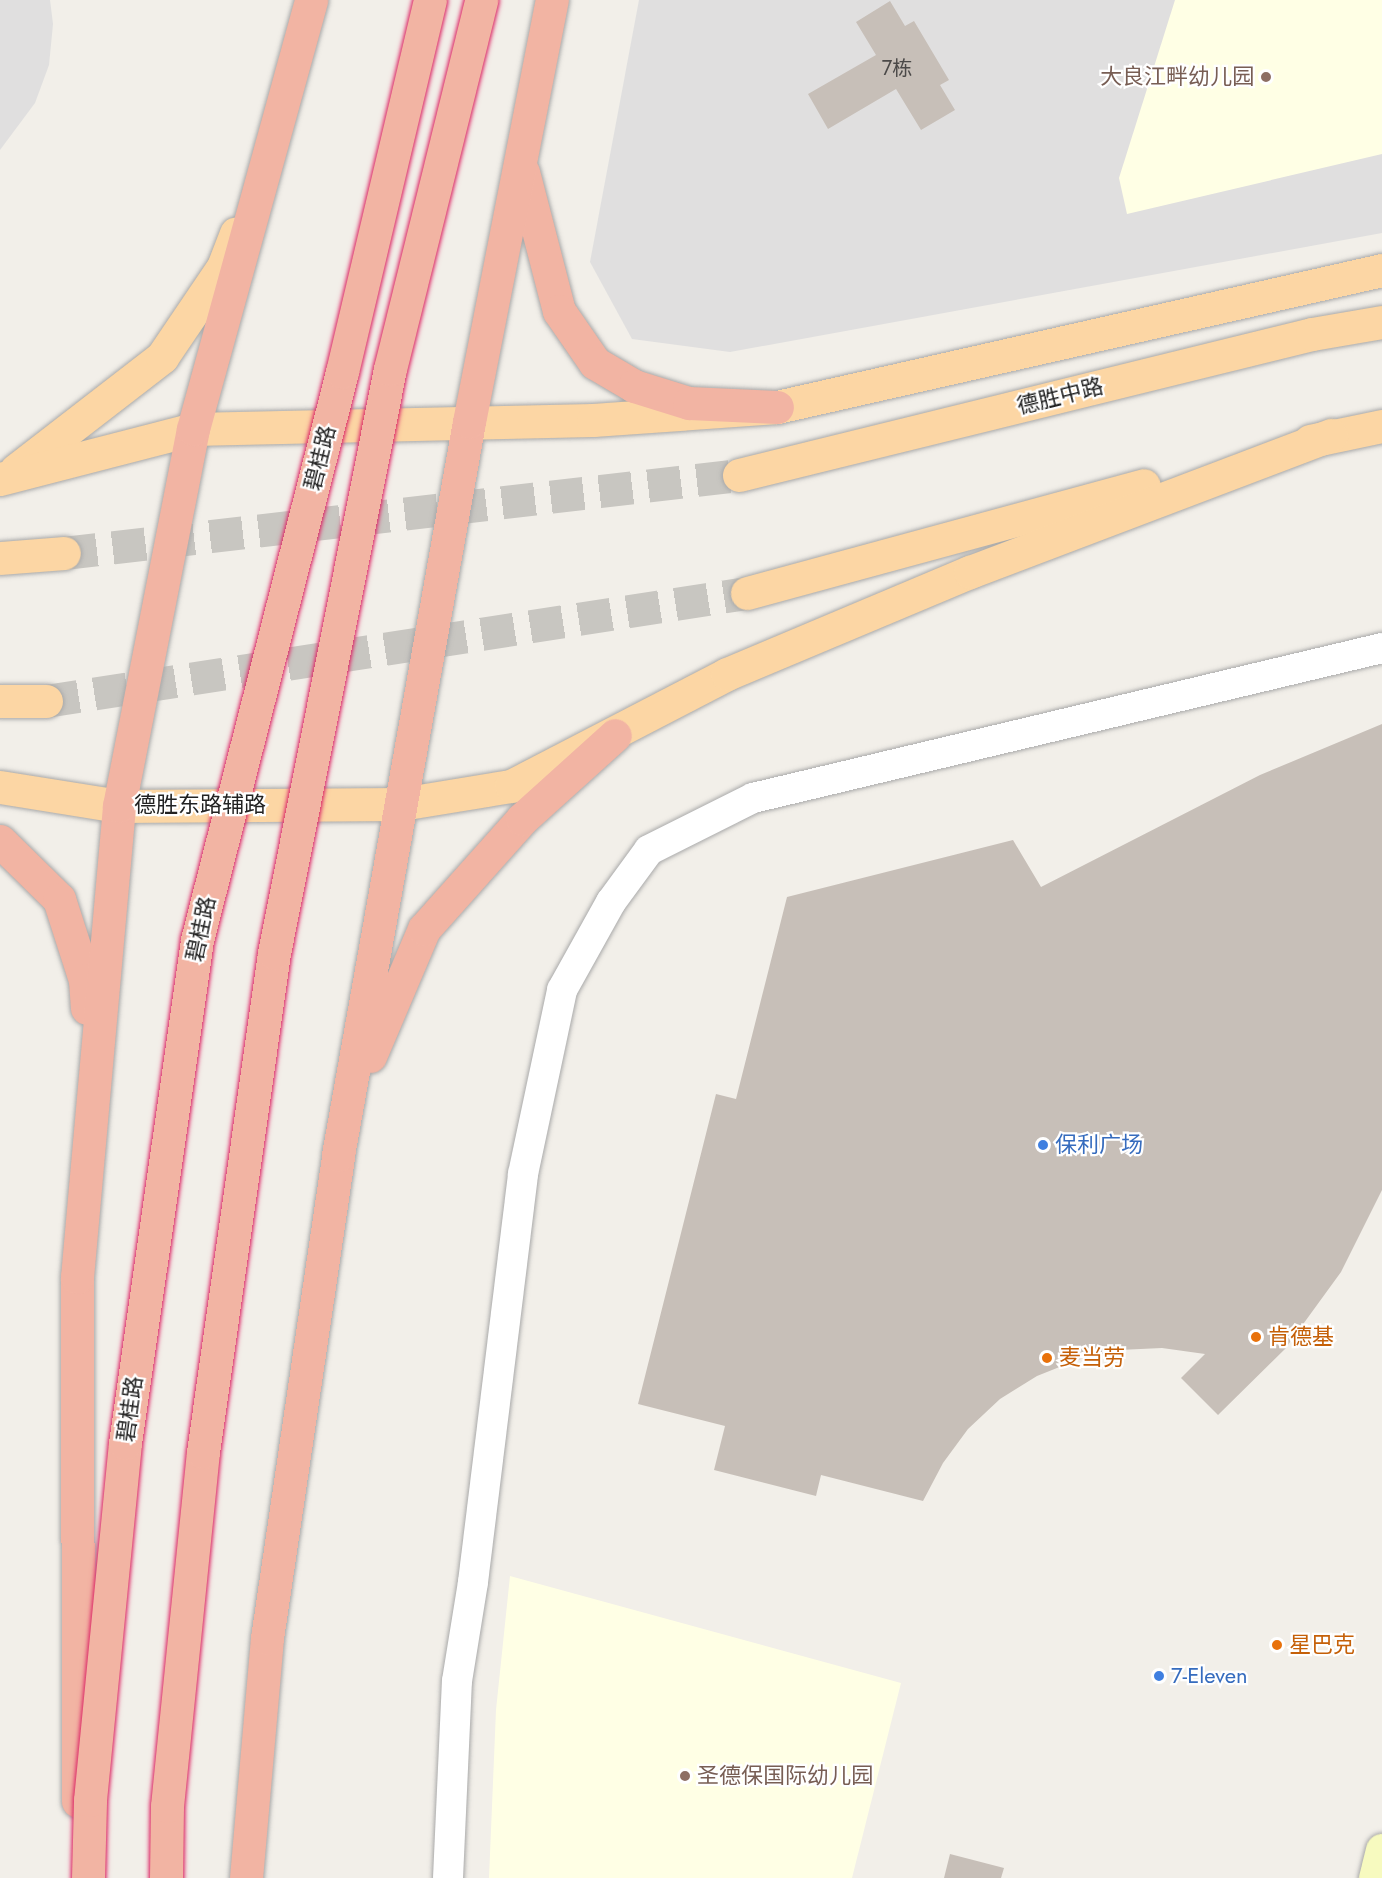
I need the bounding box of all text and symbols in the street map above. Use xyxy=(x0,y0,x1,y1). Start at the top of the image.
house number: 7栋 xyxy=(882,56,912,80)
place label: 大良江畔幼儿园 xyxy=(1100,64,1254,90)
marker: 大良江畔幼儿园 xyxy=(1259,70,1273,84)
street label: 德胜中路 xyxy=(1014,373,1106,419)
street label: 碧桂路 xyxy=(299,423,341,493)
street label: 德胜东路辅路 xyxy=(134,792,266,818)
street label: 碧桂路 xyxy=(181,894,221,964)
place label: 保利广场 xyxy=(1055,1132,1143,1158)
marker: 保利广场 xyxy=(1036,1138,1050,1152)
place label: 肯德基 xyxy=(1268,1324,1334,1350)
marker: 肯德基 xyxy=(1249,1330,1263,1344)
place label: 麦当劳 xyxy=(1059,1345,1125,1371)
marker: 麦当劳 xyxy=(1040,1351,1054,1365)
street label: 碧桂路 xyxy=(112,1374,148,1444)
place label: 星巴克 xyxy=(1289,1632,1355,1658)
marker: 星巴克 xyxy=(1270,1638,1284,1652)
place label: 7-Eleven xyxy=(1171,1663,1248,1689)
marker: 7-Eleven xyxy=(1152,1669,1166,1683)
place label: 圣德保国际幼儿园 xyxy=(697,1763,873,1789)
marker: 圣德保国际幼儿园 xyxy=(678,1769,692,1783)

